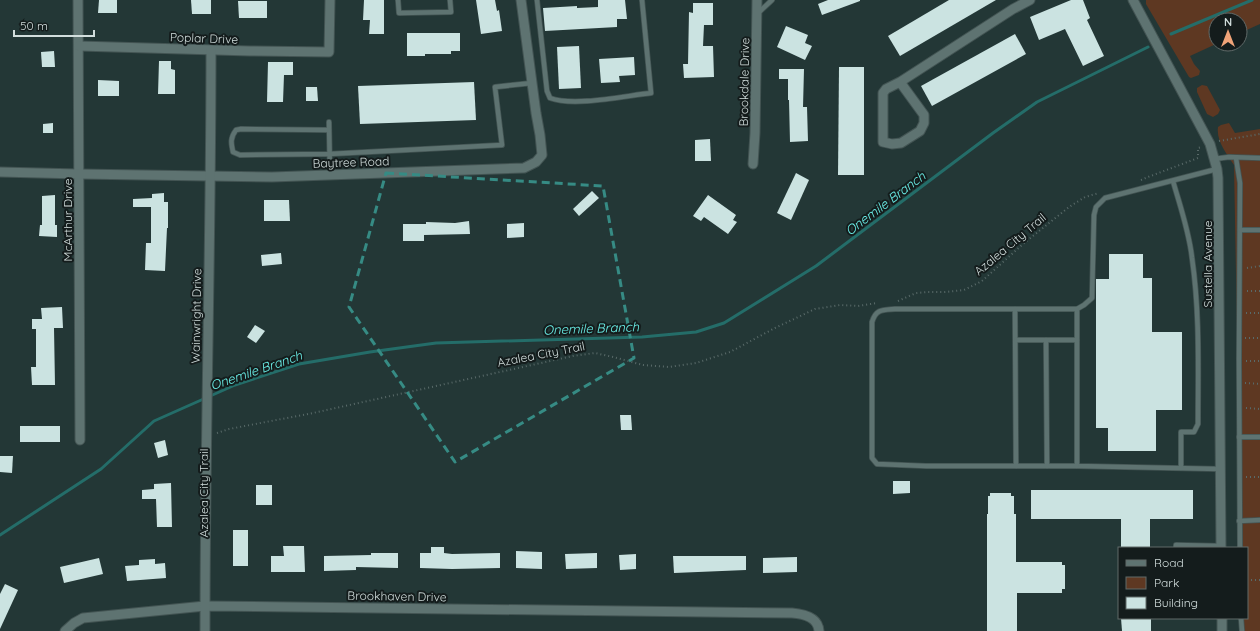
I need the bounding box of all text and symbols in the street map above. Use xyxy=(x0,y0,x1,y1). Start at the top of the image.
scale bar xyxy=(14,12,94,38)
north arrow xyxy=(1208,12,1248,52)
text: N xyxy=(1224,15,1232,29)
text: 50 m xyxy=(20,18,48,33)
street label: Poplar Drive xyxy=(170,29,239,47)
street label: Brookdale Drive xyxy=(736,37,752,127)
street label: Baytree Road xyxy=(312,153,390,171)
water label: Onemile Branch xyxy=(842,167,929,238)
street label: McArthur Drive xyxy=(60,178,75,262)
street label: Azalea City Trail xyxy=(971,210,1049,278)
street label: Sustella Avenue xyxy=(1200,220,1215,308)
street label: Wainwright Drive xyxy=(188,268,204,364)
water label: Onemile Branch xyxy=(543,318,640,338)
street label: Azalea City Trail xyxy=(496,338,586,370)
water label: Onemile Branch xyxy=(208,347,305,393)
street label: Azalea City Trail xyxy=(196,449,211,537)
legend xyxy=(1118,547,1248,619)
text: Road xyxy=(1154,555,1184,570)
text: Park xyxy=(1154,575,1179,590)
street label: Brookhaven Drive xyxy=(347,588,447,604)
text: Building xyxy=(1154,595,1198,610)

